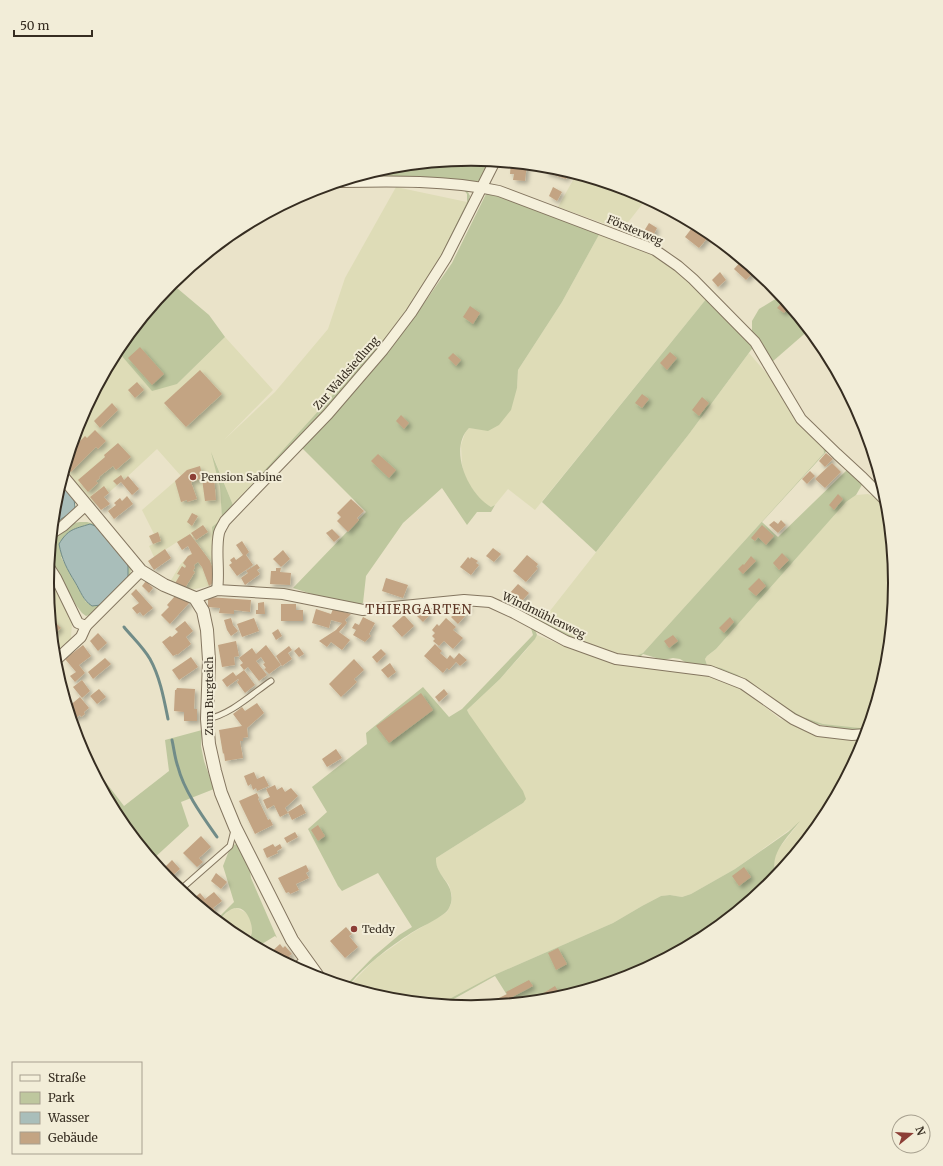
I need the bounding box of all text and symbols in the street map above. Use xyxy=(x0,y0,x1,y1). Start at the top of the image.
scale bar xyxy=(14,12,92,38)
text: 50 m xyxy=(20,18,49,33)
street label: Försterweg xyxy=(605,212,666,248)
street label: Zur Waldsiedlung xyxy=(310,333,382,413)
place label: Pension Sabine xyxy=(201,470,282,484)
marker: Pension Sabine xyxy=(188,472,198,482)
street label: Windmühlenweg xyxy=(499,588,588,641)
district label: THIERGARTEN xyxy=(365,601,473,618)
street label: Zum Burgteich xyxy=(202,656,216,735)
place label: Teddy xyxy=(362,922,395,936)
marker: Teddy xyxy=(349,924,359,934)
legend xyxy=(12,1062,142,1154)
text: Straße xyxy=(48,1070,86,1085)
text: Park xyxy=(48,1090,75,1105)
text: Wasser xyxy=(47,1110,90,1125)
north arrow xyxy=(891,1114,931,1154)
text: N xyxy=(913,1125,929,1137)
text: Gebäude xyxy=(48,1130,98,1145)

